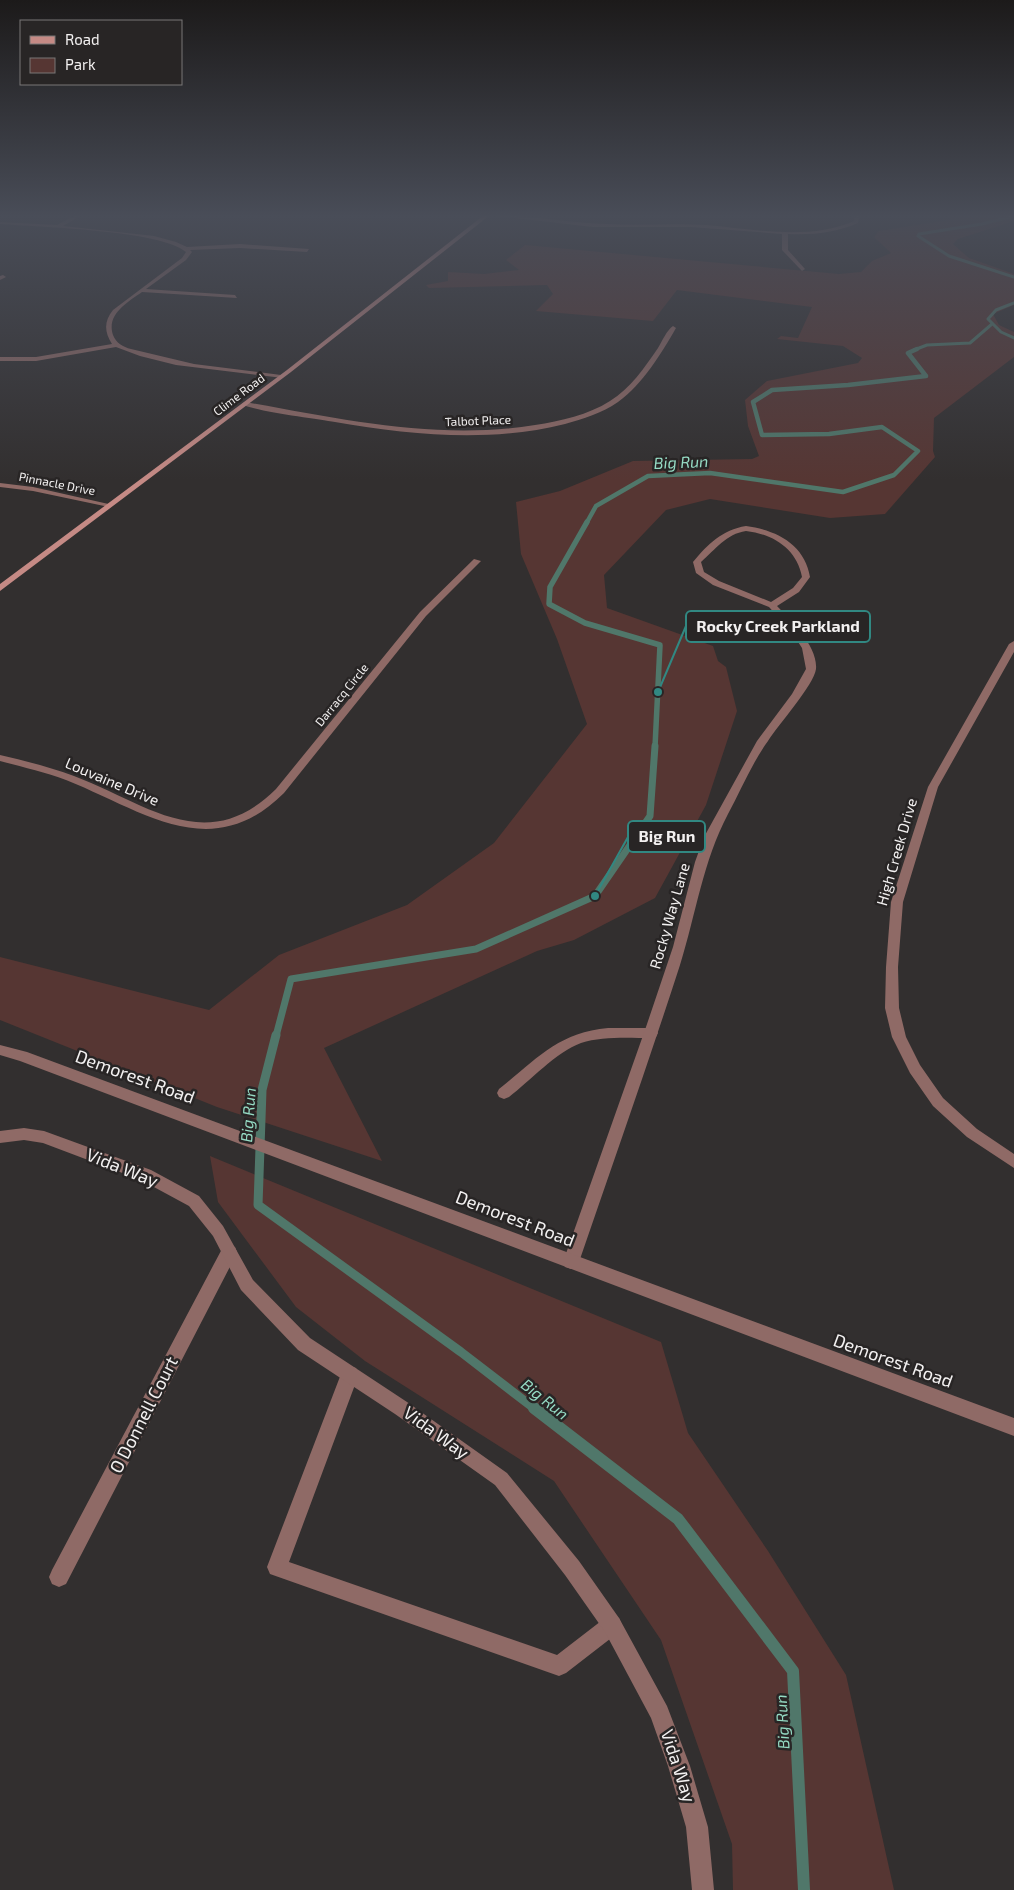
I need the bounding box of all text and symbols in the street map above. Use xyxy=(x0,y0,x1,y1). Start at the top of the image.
legend xyxy=(20,20,182,85)
text: Road xyxy=(65,30,100,48)
text: Park xyxy=(65,55,96,73)
street label: Clime Road xyxy=(210,370,267,418)
street label: Talbot Place xyxy=(445,412,511,428)
water label: Big Run xyxy=(653,451,709,472)
street label: Pinnacle Drive xyxy=(18,469,97,497)
callout: Rocky Creek Parkland xyxy=(686,611,870,642)
text: Rocky Creek Parkland xyxy=(696,616,860,636)
street label: Darracq Circle xyxy=(312,660,371,728)
street label: Louvaine Drive xyxy=(63,753,162,809)
street label: High Creek Drive xyxy=(872,796,920,908)
callout: Big Run xyxy=(628,821,705,852)
text: Big Run xyxy=(639,826,695,845)
street label: Rocky Way Lane xyxy=(645,861,693,971)
street label: Demorest Road xyxy=(73,1044,198,1108)
water label: Big Run xyxy=(236,1087,259,1143)
street label: Vida Way xyxy=(83,1143,162,1192)
street label: Demorest Road xyxy=(453,1185,578,1251)
street label: Demorest Road xyxy=(831,1328,956,1392)
street label: O Donnell Court xyxy=(104,1352,182,1477)
water label: Big Run xyxy=(518,1374,573,1423)
street label: Vida Way xyxy=(400,1401,474,1464)
water label: Big Run xyxy=(771,1694,792,1750)
street label: Vida Way xyxy=(657,1726,701,1806)

